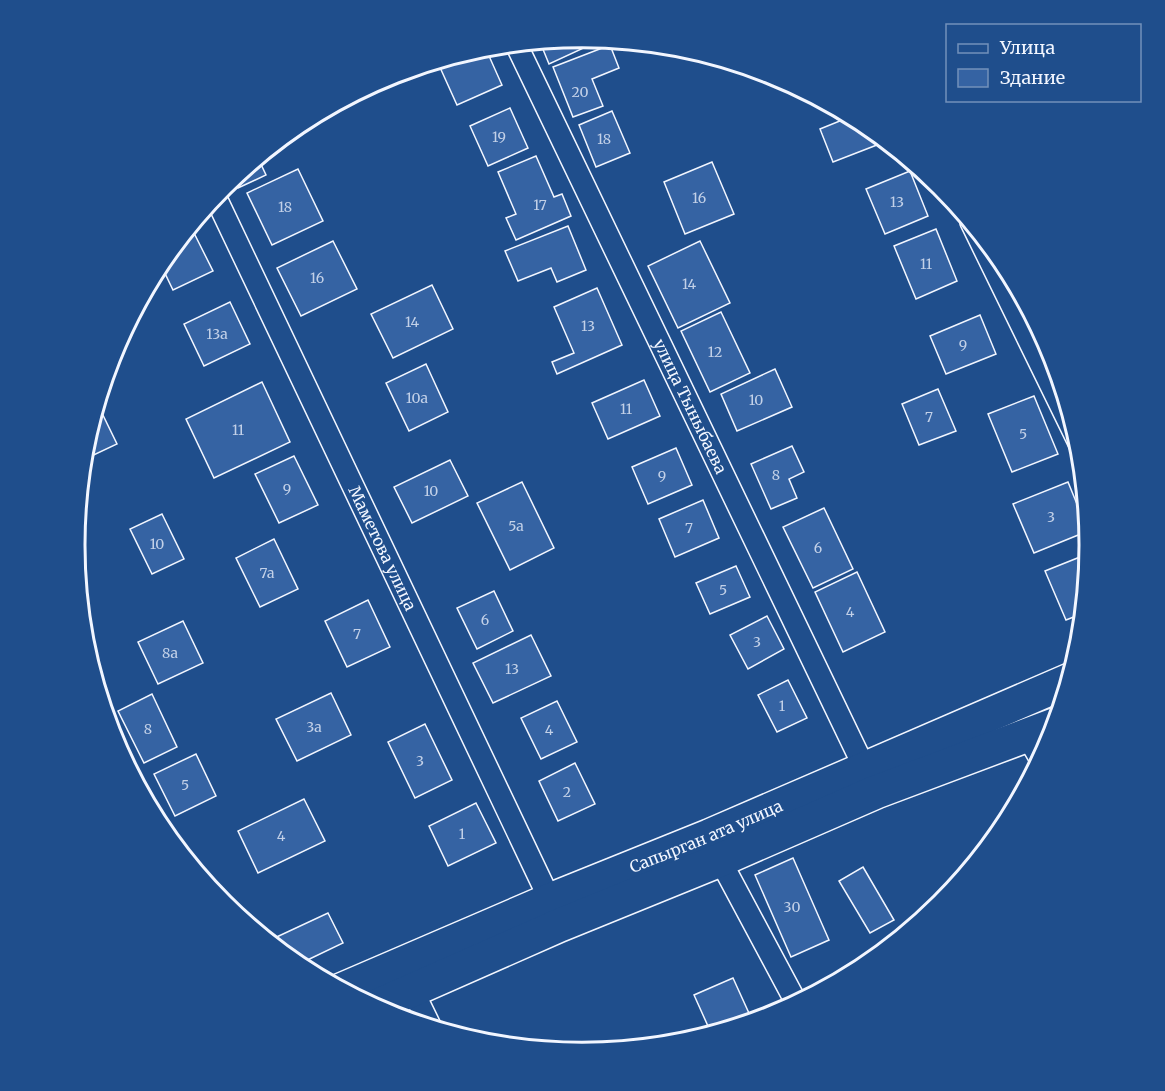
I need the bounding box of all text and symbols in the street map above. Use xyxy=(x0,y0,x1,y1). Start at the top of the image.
legend xyxy=(946,24,1141,102)
text: Улица xyxy=(999,36,1055,59)
text: Здание xyxy=(1000,66,1065,89)
house number: 20 xyxy=(571,83,589,101)
house number: 19 xyxy=(492,128,506,146)
house number: 18 xyxy=(597,130,611,148)
house number: 16 xyxy=(692,189,706,207)
house number: 13 xyxy=(890,193,904,211)
house number: 17 xyxy=(533,196,547,214)
house number: 18 xyxy=(278,198,292,216)
house number: 11 xyxy=(920,255,932,273)
house number: 16 xyxy=(310,269,324,287)
house number: 14 xyxy=(682,275,696,293)
house number: 14 xyxy=(405,313,419,331)
house number: 13 xyxy=(581,317,595,335)
house number: 13а xyxy=(206,325,228,343)
street label: улица Тыныбаева xyxy=(649,336,731,477)
house number: 9 xyxy=(959,336,967,354)
house number: 12 xyxy=(708,343,722,361)
house number: 10а xyxy=(406,389,429,407)
house number: 10 xyxy=(749,391,763,409)
house number: 11 xyxy=(620,400,632,418)
house number: 7 xyxy=(925,408,933,426)
house number: 11 xyxy=(232,421,244,439)
house number: 5 xyxy=(1019,425,1027,443)
house number: 8 xyxy=(772,466,780,484)
house number: 9 xyxy=(658,467,666,485)
house number: 9 xyxy=(283,480,291,498)
house number: 10 xyxy=(424,482,438,500)
street label: Маметова улица xyxy=(344,483,421,614)
house number: 3 xyxy=(1047,508,1055,526)
house number: 5а xyxy=(508,517,524,535)
house number: 7 xyxy=(685,519,693,537)
house number: 10 xyxy=(150,535,164,553)
house number: 6 xyxy=(814,539,822,557)
house number: 7а xyxy=(260,564,275,582)
house number: 5 xyxy=(719,581,727,599)
house number: 4 xyxy=(846,603,855,621)
house number: 6 xyxy=(481,611,489,629)
house number: 7 xyxy=(353,625,361,643)
house number: 3 xyxy=(753,633,761,651)
house number: 8а xyxy=(162,644,179,662)
house number: 13 xyxy=(505,660,519,678)
house number: 1 xyxy=(779,697,785,715)
house number: 3а xyxy=(306,718,322,736)
house number: 8 xyxy=(144,720,152,738)
house number: 4 xyxy=(545,721,554,739)
house number: 3 xyxy=(416,752,424,770)
house number: 5 xyxy=(181,776,189,794)
house number: 2 xyxy=(563,783,571,801)
street label: Сапырган ата улица xyxy=(627,795,786,877)
house number: 1 xyxy=(459,825,465,843)
house number: 4 xyxy=(277,827,286,845)
house number: 30 xyxy=(784,898,800,916)

